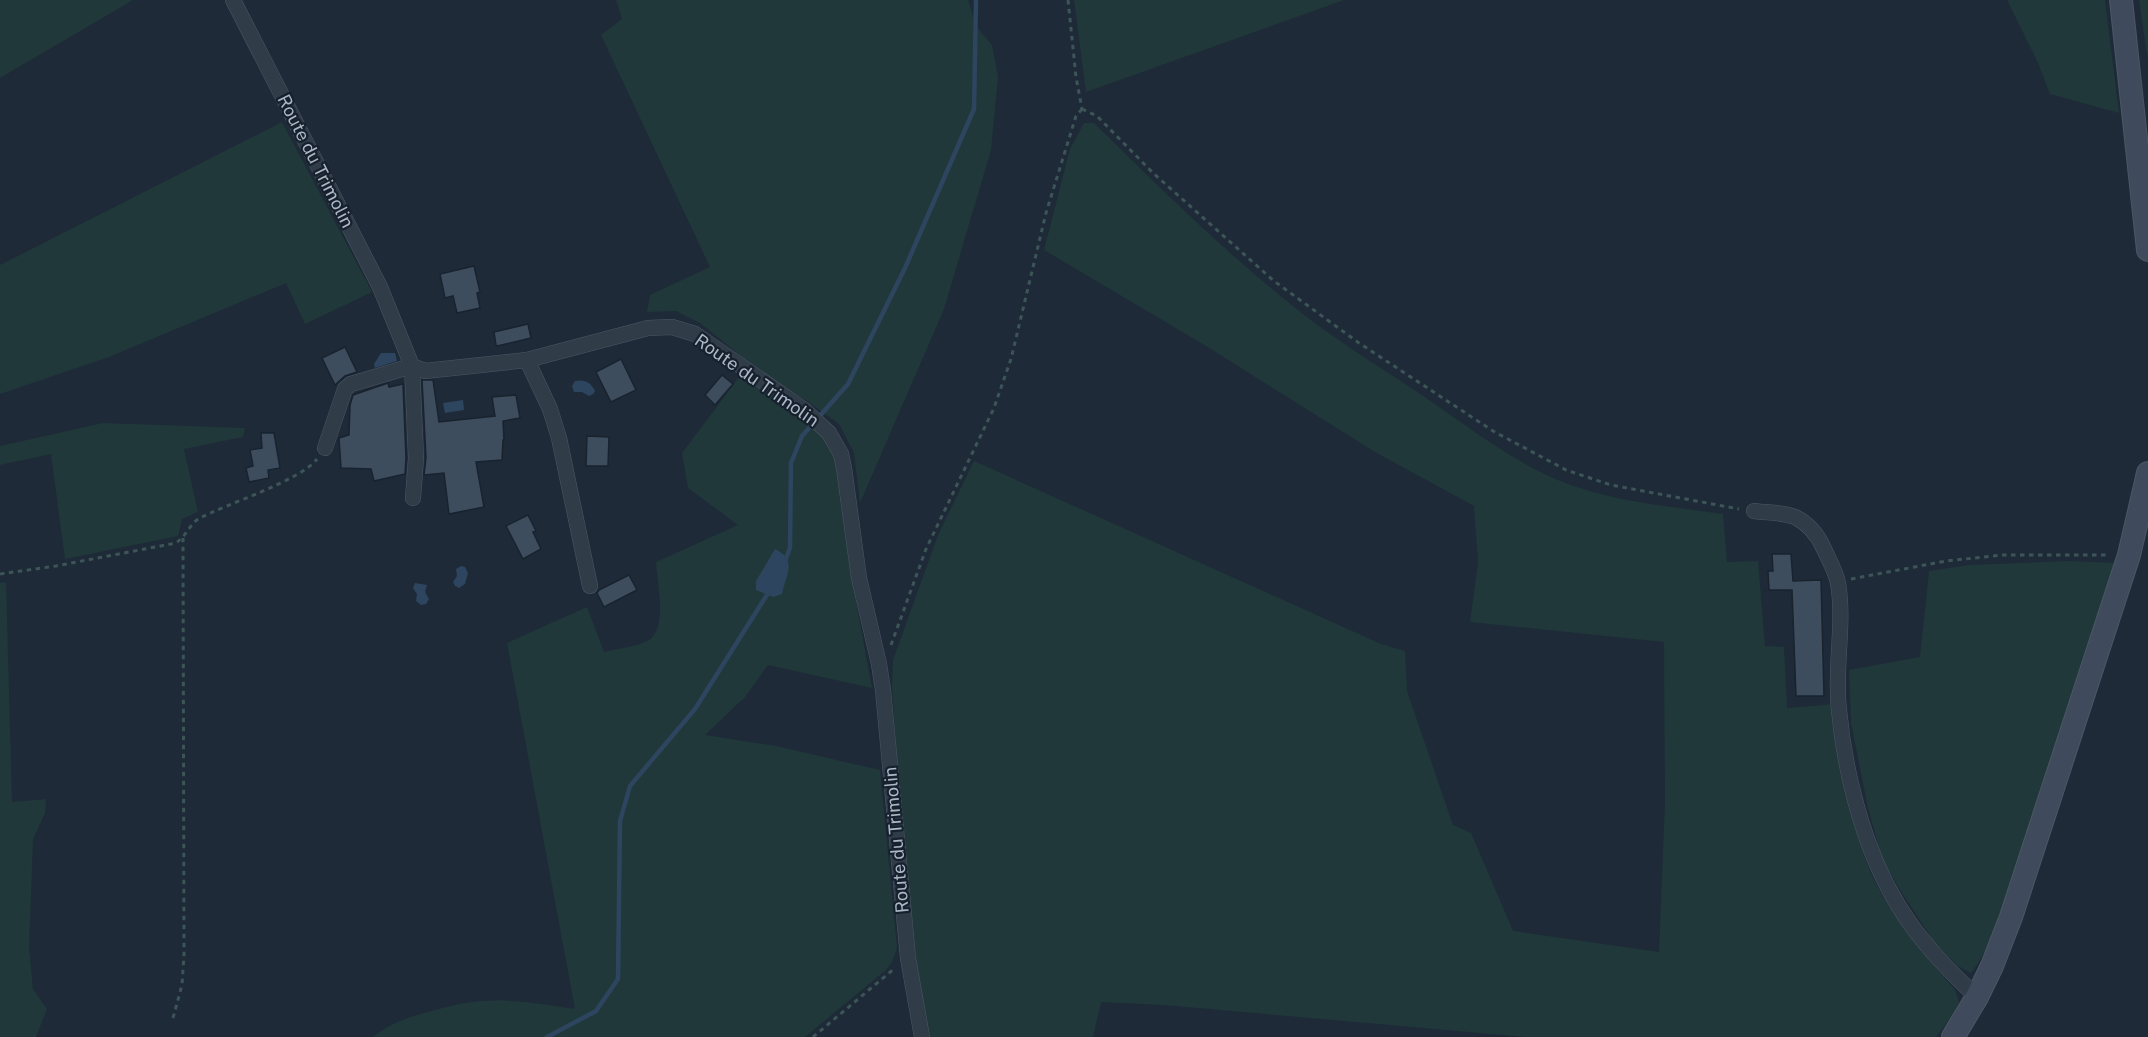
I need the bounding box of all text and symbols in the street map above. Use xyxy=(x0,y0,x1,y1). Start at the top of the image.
street label: Route du Trimolin xyxy=(273,91,359,231)
street label: Route du Trimolin xyxy=(691,329,823,431)
street label: Route du Trimolin xyxy=(879,766,913,914)

